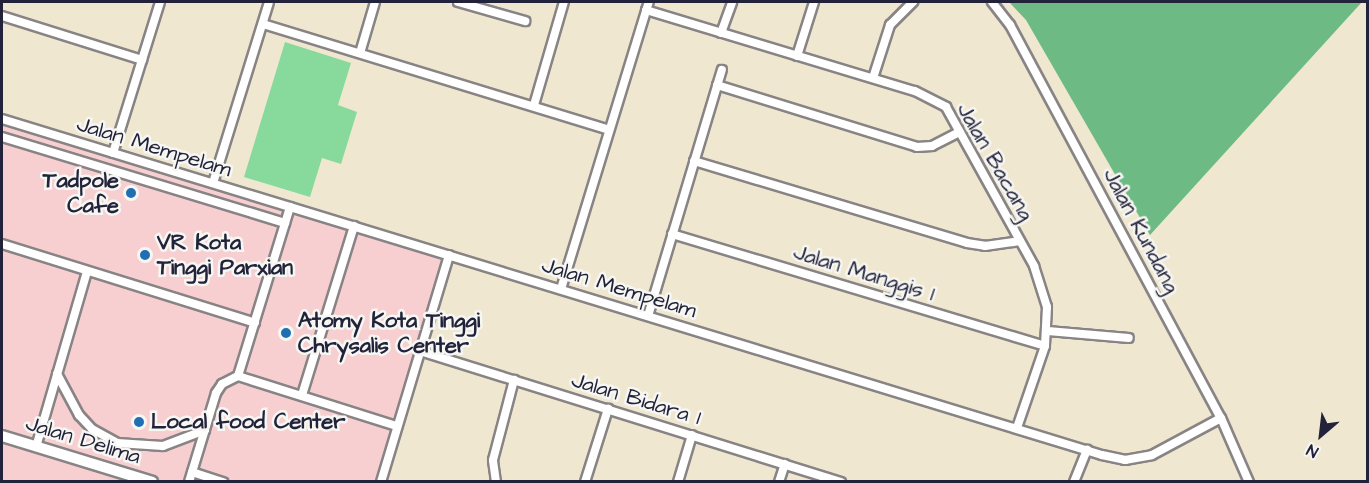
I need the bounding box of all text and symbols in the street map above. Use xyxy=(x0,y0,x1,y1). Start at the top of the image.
street label: Jalan Bacang xyxy=(951,98,1039,226)
street label: Jalan Mempelam xyxy=(73,111,235,183)
street label: Jalan Kundang xyxy=(1097,164,1185,298)
place label: Tadpole Cafe xyxy=(43,167,119,218)
marker: Tadpole Cafe xyxy=(124,186,138,200)
place label: VR Kota Tinggi Parxian xyxy=(157,229,293,280)
street label: Jalan Manggis 1 xyxy=(790,239,938,307)
marker: VR Kota Tinggi Parxian xyxy=(138,248,152,262)
street label: Jalan Mempelam xyxy=(538,252,700,324)
place label: Atomy Kota Tinggi Chrysalis Center xyxy=(298,307,480,358)
marker: Atomy Kota Tinggi Chrysalis Center xyxy=(279,326,293,340)
street label: Jalan Bidara 1 xyxy=(568,367,704,431)
north arrow xyxy=(1291,405,1351,465)
place label: Local food Center xyxy=(151,409,345,435)
street label: Jalan Delima xyxy=(22,410,144,470)
marker: Local food Center xyxy=(132,415,146,429)
text: N xyxy=(1303,439,1322,463)

